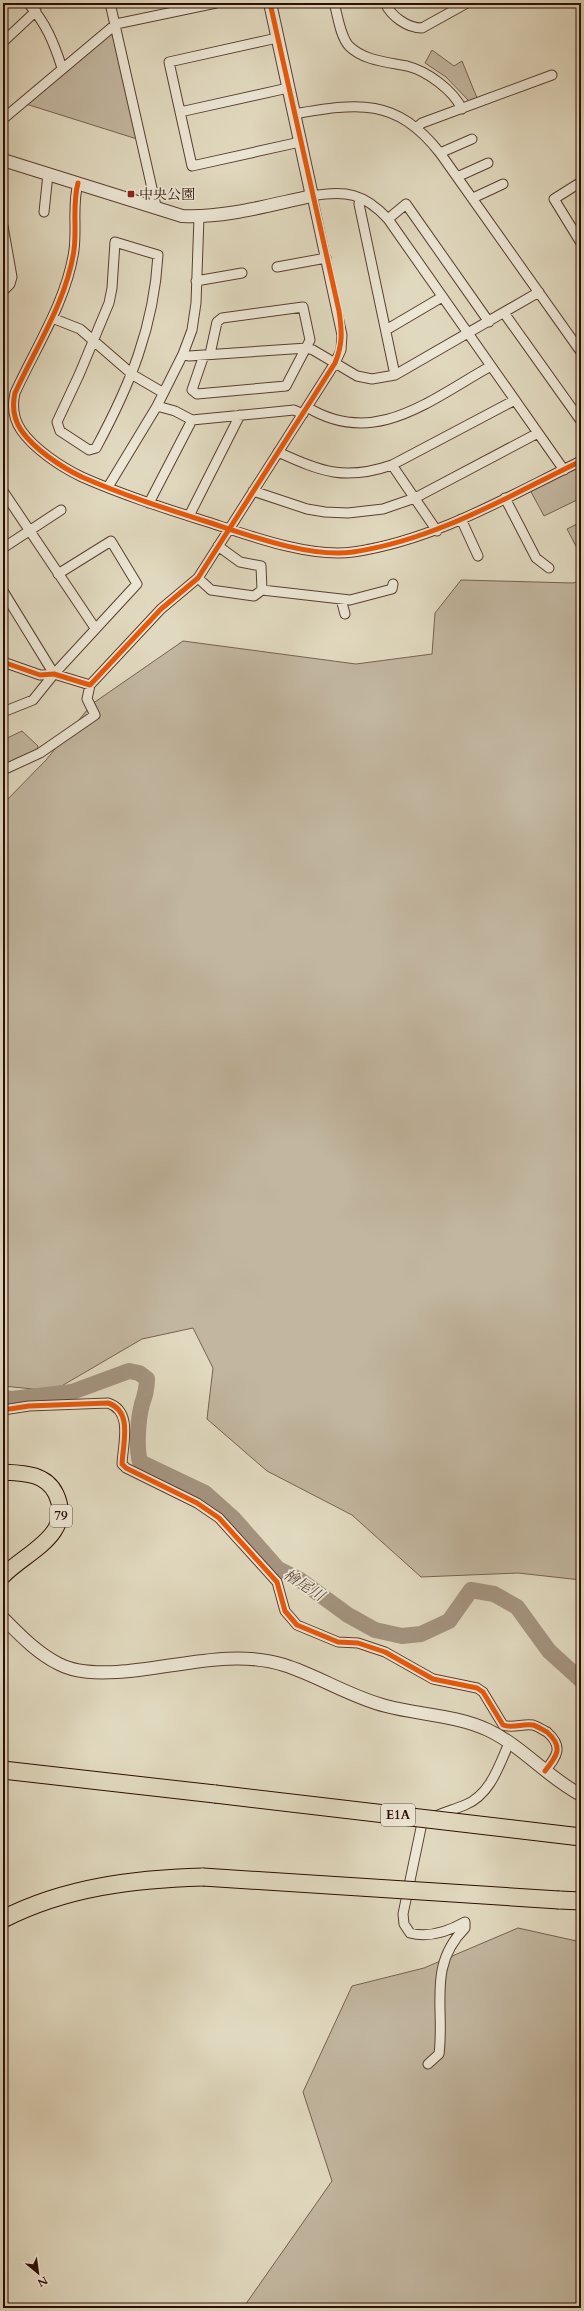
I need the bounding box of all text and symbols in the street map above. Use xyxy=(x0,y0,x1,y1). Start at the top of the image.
place label: 中央公園 xyxy=(139,185,195,204)
marker: 中央公園 xyxy=(126,189,136,199)
road number: 79 xyxy=(50,1505,72,1527)
water label: 檜尾川 xyxy=(280,1564,330,1607)
road number: E1A xyxy=(381,1804,415,1826)
north arrow xyxy=(18,2253,58,2293)
text: N xyxy=(34,2272,50,2290)

